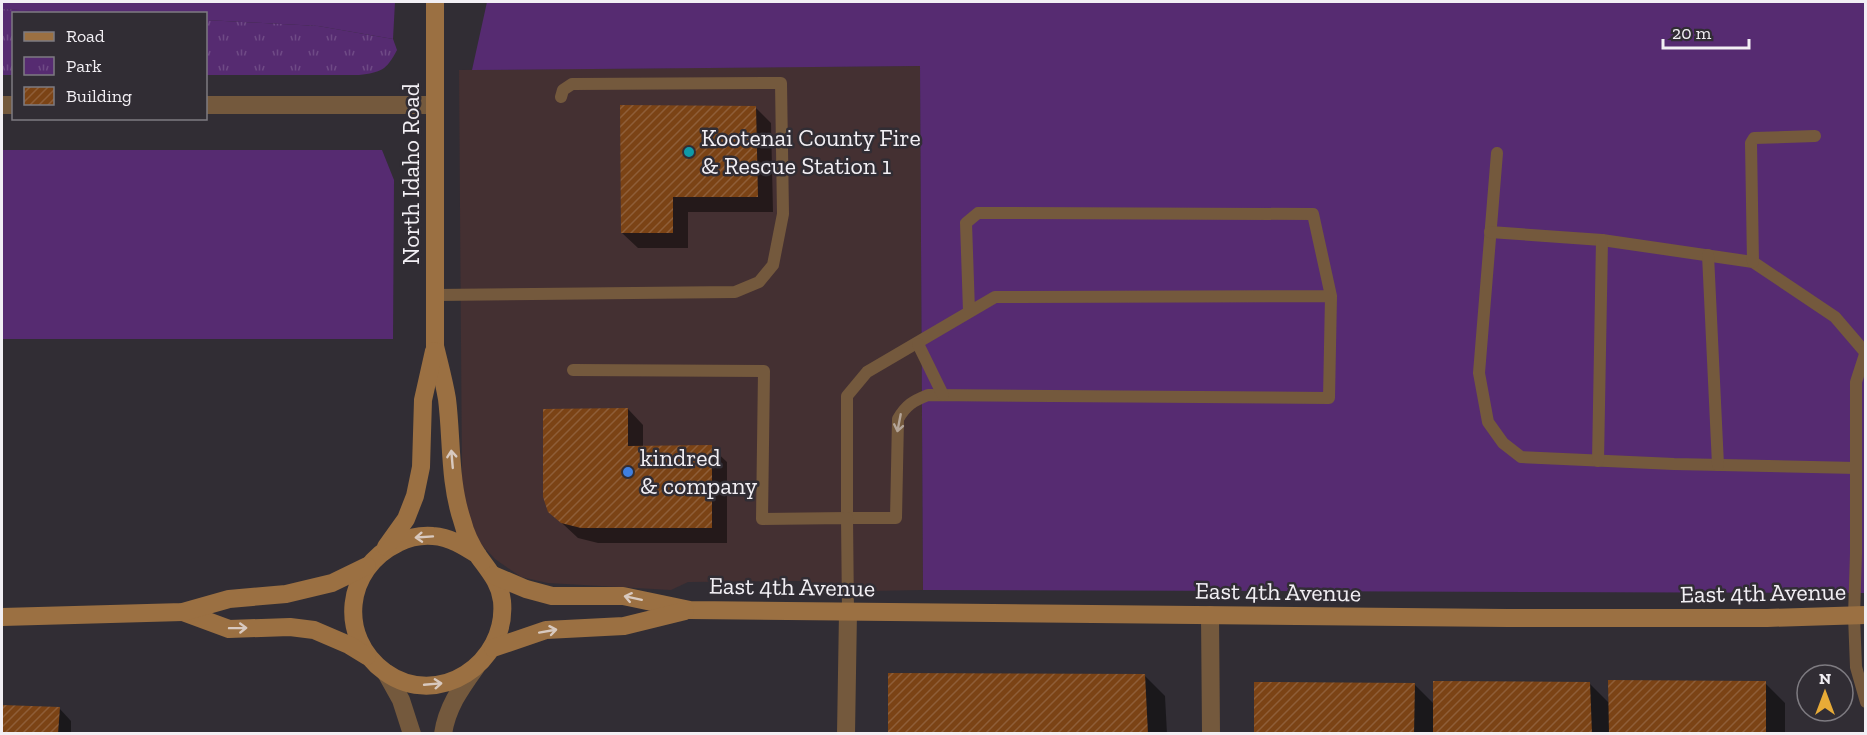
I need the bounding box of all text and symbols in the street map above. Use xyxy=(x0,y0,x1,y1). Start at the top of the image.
legend xyxy=(12,12,207,120)
scale bar xyxy=(1663,12,1748,50)
text: 20 m xyxy=(1672,22,1712,44)
text: Road xyxy=(66,25,105,47)
text: Park xyxy=(66,55,102,77)
street label: North Idaho Road xyxy=(396,83,425,265)
text: Building xyxy=(66,85,132,107)
place label: Kootenai County Fire & Rescue Station 1 xyxy=(701,123,921,180)
marker: Kootenai County Fire & Rescue Station 1 xyxy=(682,145,696,159)
one-way arrow xyxy=(894,413,905,432)
place label: kindred & company xyxy=(640,443,758,500)
one-way arrow xyxy=(446,450,457,470)
marker: kindred & company xyxy=(621,465,635,479)
one-way arrow xyxy=(415,531,435,542)
street label: East 4th Avenue xyxy=(709,571,875,602)
street label: East 4th Avenue xyxy=(1195,576,1361,607)
street label: East 4th Avenue xyxy=(1680,577,1846,608)
one-way arrow xyxy=(624,592,643,603)
one-way arrow xyxy=(228,622,248,634)
one-way arrow xyxy=(538,625,558,636)
north arrow xyxy=(1795,663,1855,723)
text: N xyxy=(1819,669,1831,688)
one-way arrow xyxy=(422,678,442,689)

